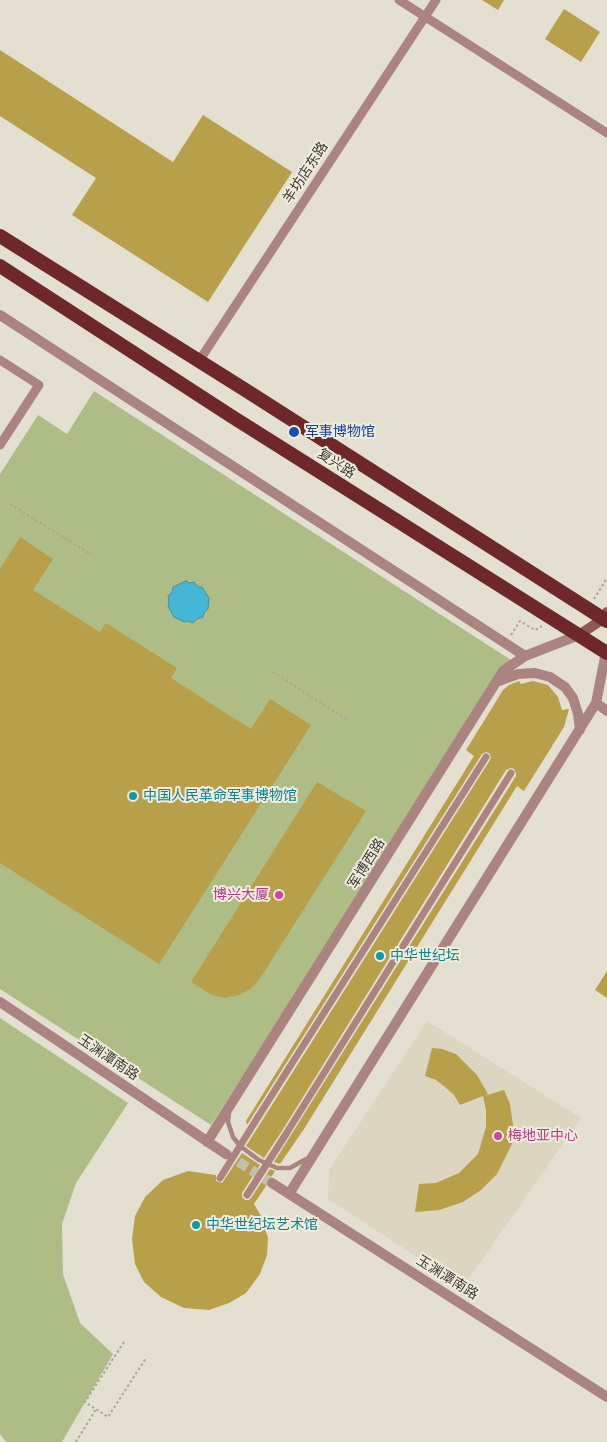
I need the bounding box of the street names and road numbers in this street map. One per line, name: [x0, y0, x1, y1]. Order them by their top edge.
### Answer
street label: 羊坊店东路: [280, 139, 332, 207]
street label: 复兴路: [314, 446, 358, 482]
street label: 军博西路: [345, 836, 389, 892]
street label: 玉渊潭南路: [74, 1031, 142, 1085]
street label: 玉渊潭南路: [413, 1252, 481, 1304]

